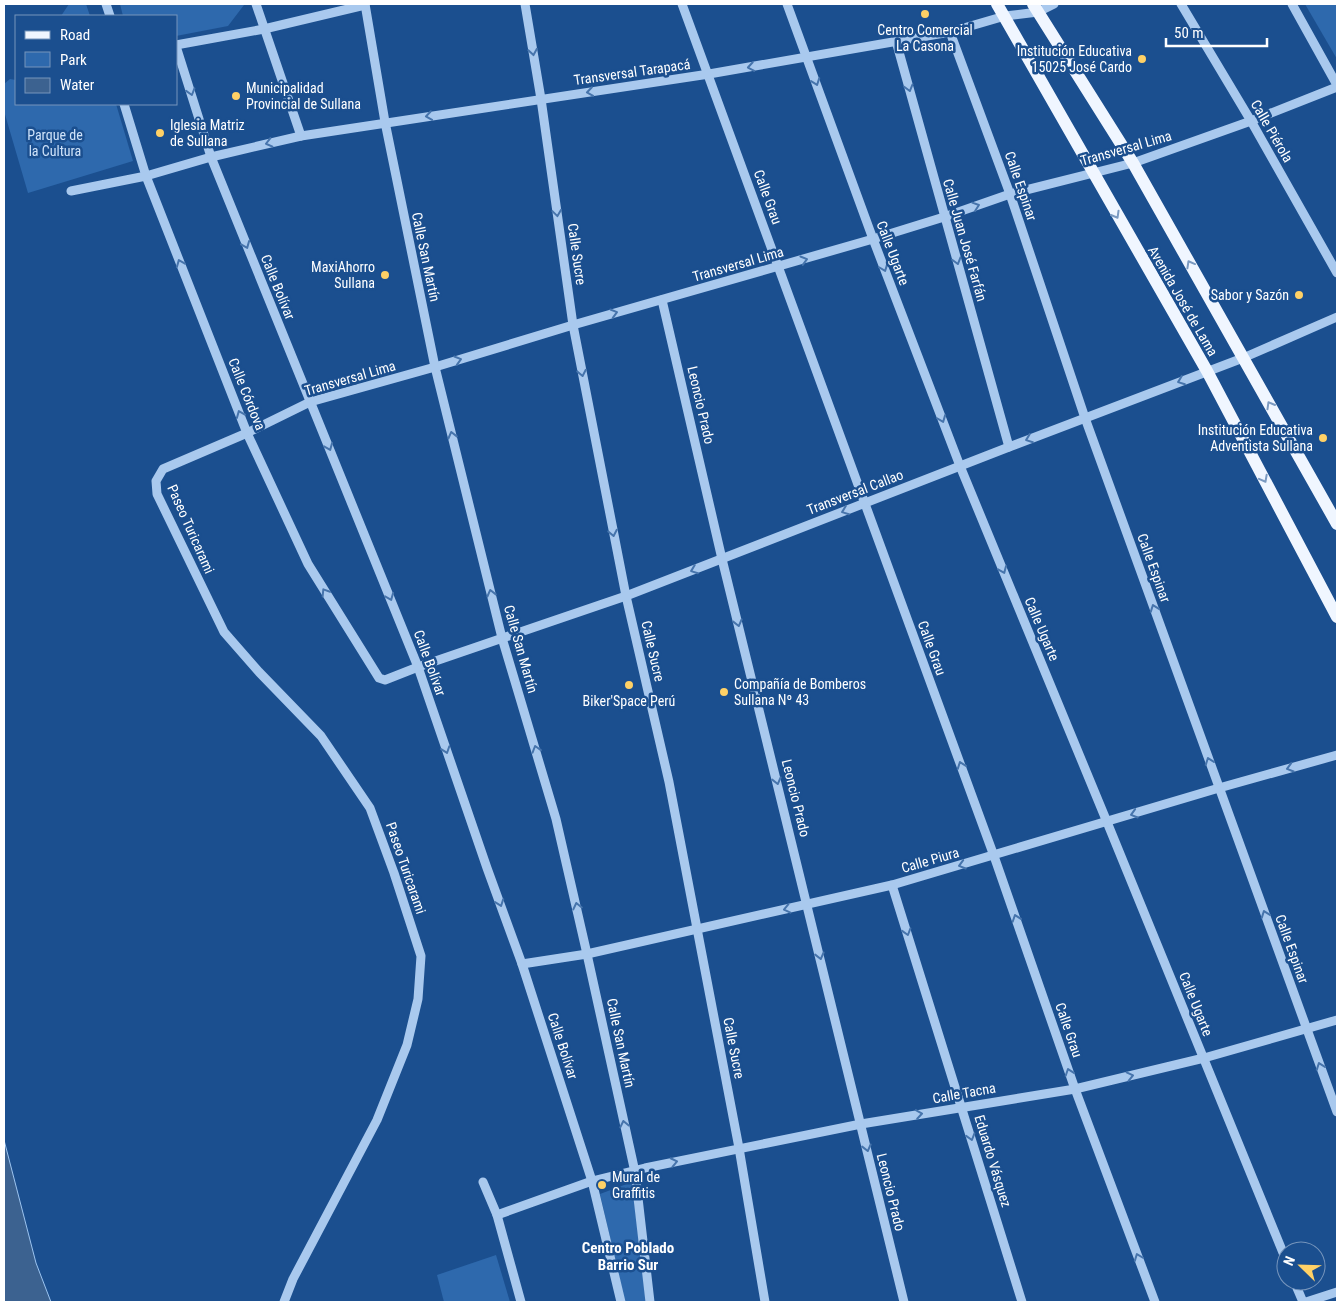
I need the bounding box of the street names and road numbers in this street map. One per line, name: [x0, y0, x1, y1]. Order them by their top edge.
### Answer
street label: Transversal Tarapacá: [573, 56, 691, 88]
street label: Calle Piérola: [1248, 97, 1296, 165]
street label: Transversal Lima: [1079, 127, 1173, 169]
street label: Calle Espinar: [1002, 149, 1040, 223]
street label: Calle Grau: [751, 168, 785, 226]
street label: Calle Juan José Farfán: [940, 177, 990, 303]
street label: Calle San Martín: [409, 211, 443, 303]
street label: Calle Ugarte: [873, 219, 913, 288]
street label: Calle Sucre: [565, 222, 589, 286]
street label: Transversal Lima: [691, 243, 785, 285]
street label: Avenida José de Lama: [1145, 243, 1221, 359]
street label: Calle Bolívar: [258, 252, 298, 322]
street label: Calle Córdova: [225, 356, 269, 432]
street label: Transversal Lima: [303, 357, 397, 399]
street label: Leoncio Prado: [684, 365, 718, 445]
street label: Transversal Callao: [805, 466, 905, 518]
street label: Paseo Turicarami: [164, 482, 218, 576]
street label: Calle Espinar: [1134, 531, 1174, 605]
street label: Calle Ugarte: [1021, 595, 1063, 664]
street label: Calle San Martín: [501, 603, 541, 695]
street label: Calle Sucre: [638, 619, 668, 683]
street label: Calle Grau: [915, 619, 949, 677]
street label: Calle Bolívar: [411, 628, 449, 698]
street label: Leoncio Prado: [779, 758, 813, 838]
street label: Paseo Turicarami: [383, 820, 429, 916]
street label: Calle Piura: [899, 844, 961, 876]
street label: Calle Espinar: [1272, 912, 1312, 986]
street label: Calle Ugarte: [1176, 970, 1216, 1039]
street label: Calle San Martín: [604, 997, 638, 1089]
street label: Calle Grau: [1052, 1001, 1086, 1059]
street label: Calle Bolívar: [545, 1011, 581, 1081]
street label: Calle Sucre: [720, 1016, 748, 1080]
street label: Calle Tacna: [931, 1080, 997, 1106]
street label: Eduardo Vásquez: [971, 1113, 1015, 1209]
street label: Leoncio Prado: [874, 1152, 908, 1232]

